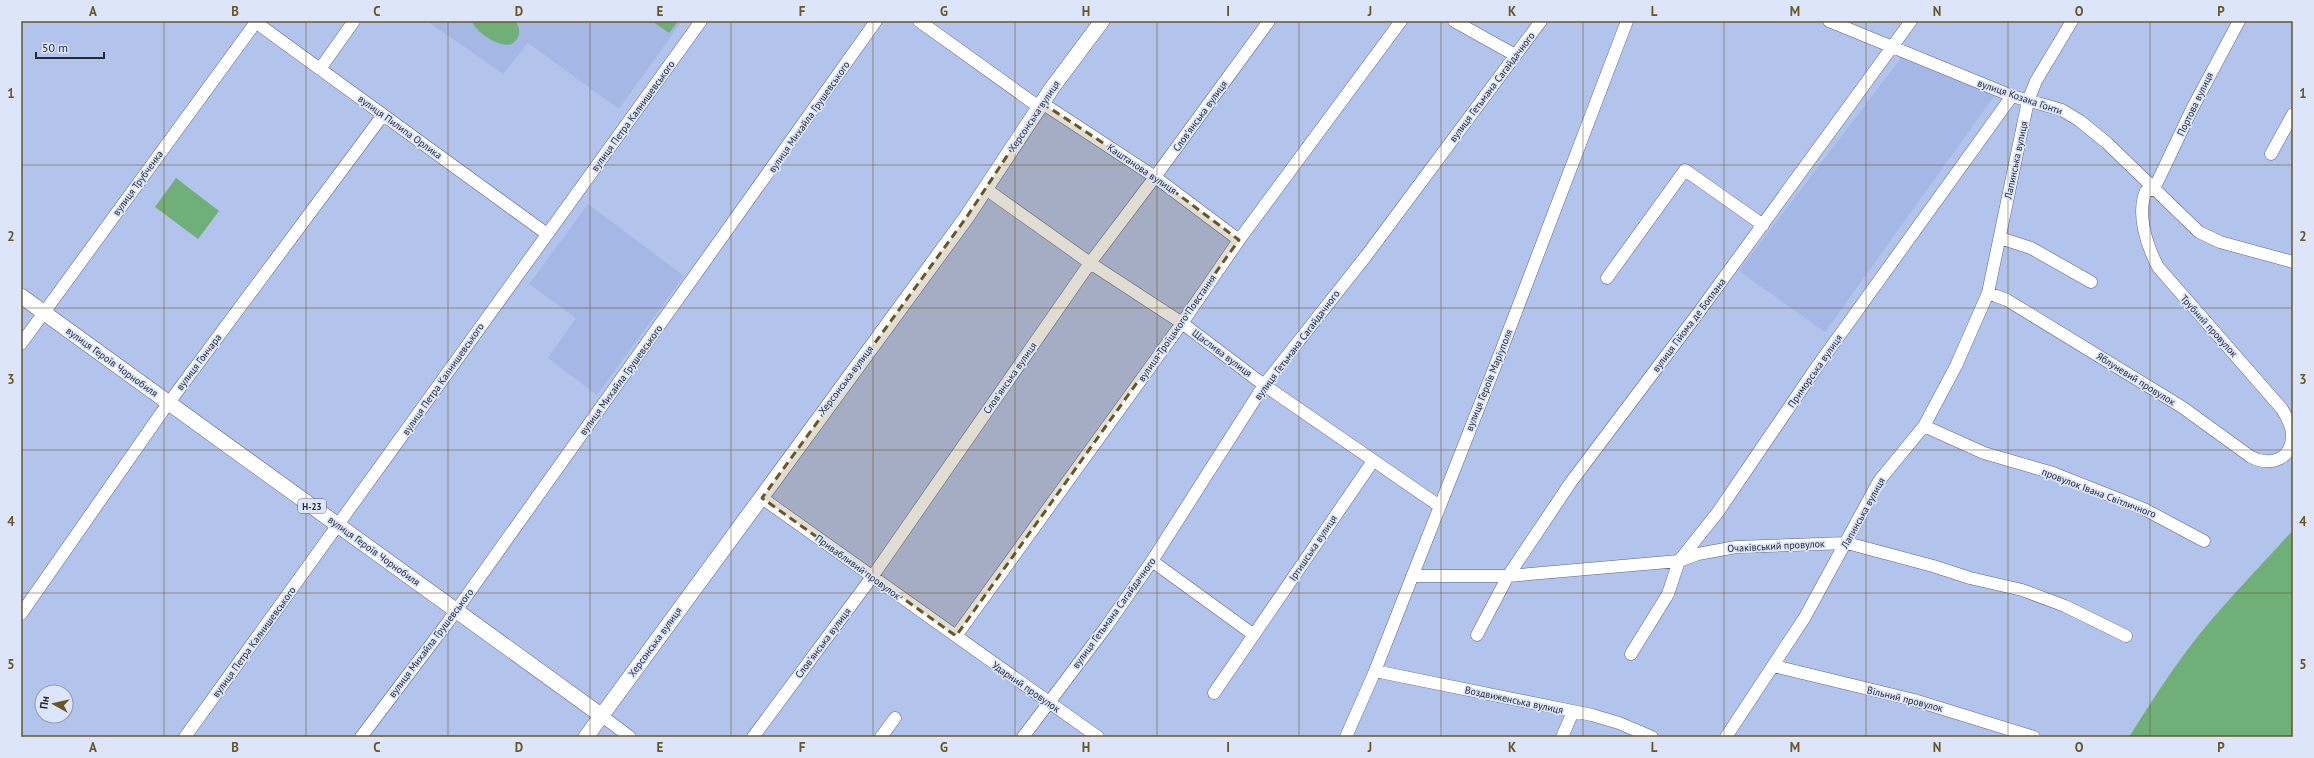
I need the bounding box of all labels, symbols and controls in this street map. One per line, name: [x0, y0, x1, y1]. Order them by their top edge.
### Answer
text: A: [89, 3, 97, 20]
text: B: [231, 3, 239, 20]
text: C: [373, 3, 381, 20]
text: D: [515, 3, 523, 20]
text: E: [657, 3, 664, 20]
text: F: [799, 3, 806, 20]
text: G: [940, 3, 948, 20]
text: H: [1082, 3, 1090, 20]
text: I: [1226, 3, 1230, 20]
text: J: [1367, 3, 1372, 20]
text: K: [1508, 3, 1516, 20]
text: L: [1651, 3, 1658, 20]
text: M: [1790, 3, 1800, 20]
text: N: [1933, 3, 1941, 20]
text: O: [2075, 3, 2084, 20]
text: P: [2217, 3, 2225, 20]
street label: вулиця Гетьмана Сагайдачного: [1446, 30, 1538, 144]
scale bar: [36, 34, 104, 60]
text: 50 m: [42, 40, 68, 55]
street label: вулиця Петра Калнишевського: [588, 58, 678, 174]
street label: вулиця Михайла Грушевського: [765, 59, 853, 175]
street label: Портова вулиця: [2174, 70, 2216, 138]
street label: вулиця Козака Гонти: [1976, 76, 2064, 118]
street label: Херсонська вулиця: [1005, 78, 1063, 154]
street label: Словʼянська вулиця: [1170, 78, 1230, 154]
text: 1: [7, 85, 15, 102]
text: 1: [2299, 85, 2307, 102]
street label: вулиця Пилипа Орлика: [355, 92, 445, 162]
street label: Лапинська вулиця: [2001, 120, 2031, 201]
street label: Каштанова вулиця: [1105, 141, 1179, 197]
street label: вулиця Трубченка: [110, 148, 166, 218]
text: 2: [7, 228, 15, 245]
text: 2: [2299, 228, 2307, 245]
street label: вулиця Троїцького Повстання: [1135, 272, 1219, 384]
street label: вулиця Гійома де Боплана: [1649, 275, 1729, 375]
street label: вулиця Гетьмана Сагайдачного: [1251, 288, 1343, 402]
street label: Трубний провулок: [2178, 292, 2241, 360]
street label: вулиця Петра Калнишевського: [399, 320, 487, 438]
street label: вулиця Михайла Грушевського: [577, 322, 665, 438]
street label: вулиця Героїв Чорнобиля: [63, 324, 161, 400]
street label: Щаслива вулиця: [1189, 326, 1255, 380]
street label: вулиця Героїв Маріуполя: [1463, 327, 1515, 433]
street label: вулиця Гончара: [174, 331, 224, 393]
street label: Приморська вулиця: [1785, 332, 1845, 410]
street label: Словʼянська вулиця: [980, 339, 1040, 416]
street label: Херсонська вулиця: [816, 343, 876, 417]
street label: Яблуневий провулок: [2094, 349, 2178, 409]
text: 3: [7, 371, 15, 388]
text: 3: [2299, 371, 2307, 388]
street label: провулок Івана Світличного: [2040, 465, 2158, 521]
street label: Лапинська вулиця: [1838, 475, 1888, 552]
road number: Н-23: [298, 499, 326, 513]
street label: Іртишська вулиця: [1286, 512, 1340, 583]
text: 4: [7, 513, 15, 530]
street label: вулиця Героїв Чорнобиля: [325, 513, 423, 589]
text: 4: [2299, 513, 2307, 530]
street label: Привабливий провулок: [813, 532, 903, 603]
street label: Очаківський провулок: [1727, 537, 1825, 555]
street label: вулиця Гетьмана Сагайдачного: [1069, 555, 1159, 671]
street label: вулиця Петра Калнишевського: [209, 584, 299, 700]
street label: вулиця Михайла Грушевського: [386, 586, 476, 700]
street label: Херсонська вулиця: [625, 604, 685, 679]
street label: Словʼянська вулиця: [792, 605, 854, 681]
text: 5: [7, 656, 15, 673]
text: 5: [2299, 656, 2307, 673]
street label: Ударний провулок: [989, 659, 1063, 715]
street label: Воздвиженська вулиця: [1464, 683, 1565, 717]
street label: Вільний провулок: [1866, 683, 1945, 715]
north arrow: [34, 684, 74, 724]
text: Пн: [36, 695, 52, 710]
text: A: [89, 739, 97, 756]
text: B: [231, 739, 239, 756]
text: C: [373, 739, 381, 756]
text: D: [515, 739, 523, 756]
text: E: [657, 739, 664, 756]
text: F: [799, 739, 806, 756]
text: G: [940, 739, 948, 756]
text: H: [1082, 739, 1090, 756]
text: I: [1226, 739, 1230, 756]
text: J: [1367, 739, 1372, 756]
text: K: [1508, 739, 1516, 756]
text: L: [1651, 739, 1658, 756]
text: M: [1790, 739, 1800, 756]
text: N: [1933, 739, 1941, 756]
text: O: [2075, 739, 2084, 756]
text: P: [2217, 739, 2225, 756]

